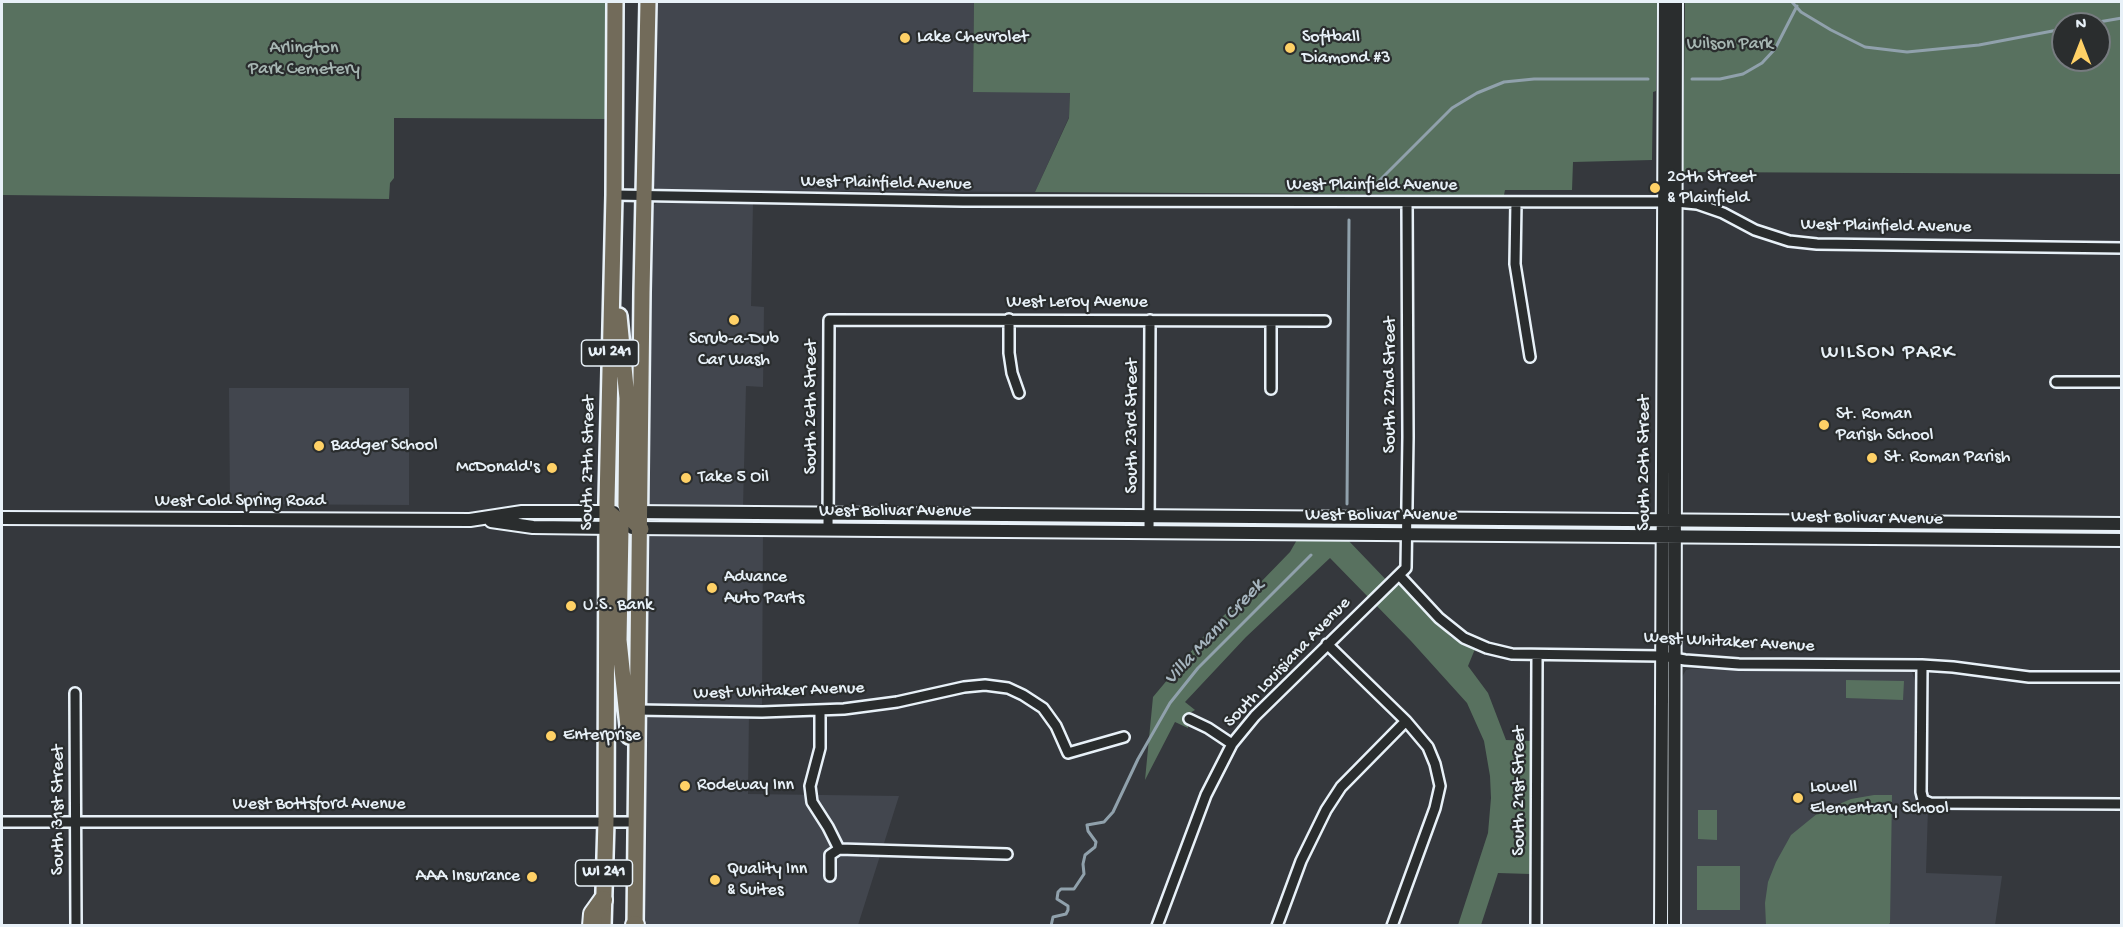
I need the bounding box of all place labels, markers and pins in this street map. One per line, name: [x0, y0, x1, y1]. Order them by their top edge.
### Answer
place label: Lake Chevrolet: [917, 27, 1028, 49]
place label: Softball Diamond #3: [1302, 27, 1391, 70]
marker: Lake Chevrolet: [898, 31, 912, 45]
marker: Softball Diamond #3: [1283, 41, 1297, 55]
place label: 20th Street & Plainfield: [1667, 167, 1755, 210]
marker: 20th Street & Plainfield: [1648, 181, 1662, 195]
marker: Scrub-a-Dub Car Wash: [727, 313, 741, 327]
place label: Scrub-a-Dub Car Wash: [689, 329, 779, 372]
place label: St. Roman Parish School: [1836, 404, 1934, 446]
marker: St. Roman Parish School: [1817, 418, 1831, 432]
place label: Badger School: [331, 435, 438, 457]
marker: Badger School: [312, 439, 326, 453]
place label: St. Roman Parish: [1884, 447, 2010, 469]
marker: St. Roman Parish: [1865, 451, 1879, 465]
place label: McDonald's: [456, 457, 540, 479]
marker: McDonald's: [545, 461, 559, 475]
place label: Take 5 Oil: [698, 467, 769, 489]
marker: Take 5 Oil: [679, 471, 693, 485]
place label: Advance Auto Parts: [724, 567, 804, 610]
marker: Advance Auto Parts: [705, 581, 719, 595]
place label: U.S. Bank: [583, 595, 653, 617]
marker: U.S. Bank: [564, 599, 578, 613]
place label: Enterprise: [563, 725, 641, 747]
marker: Enterprise: [544, 729, 558, 743]
place label: Rodeway Inn: [697, 775, 794, 797]
place label: Lowell Elementary School: [1810, 777, 1949, 820]
marker: Rodeway Inn: [678, 779, 692, 793]
marker: Lowell Elementary School: [1791, 791, 1805, 805]
place label: Quality Inn & Suites: [727, 859, 807, 902]
place label: AAA Insurance: [416, 866, 520, 888]
marker: AAA Insurance: [525, 870, 539, 884]
marker: Quality Inn & Suites: [708, 873, 722, 887]

